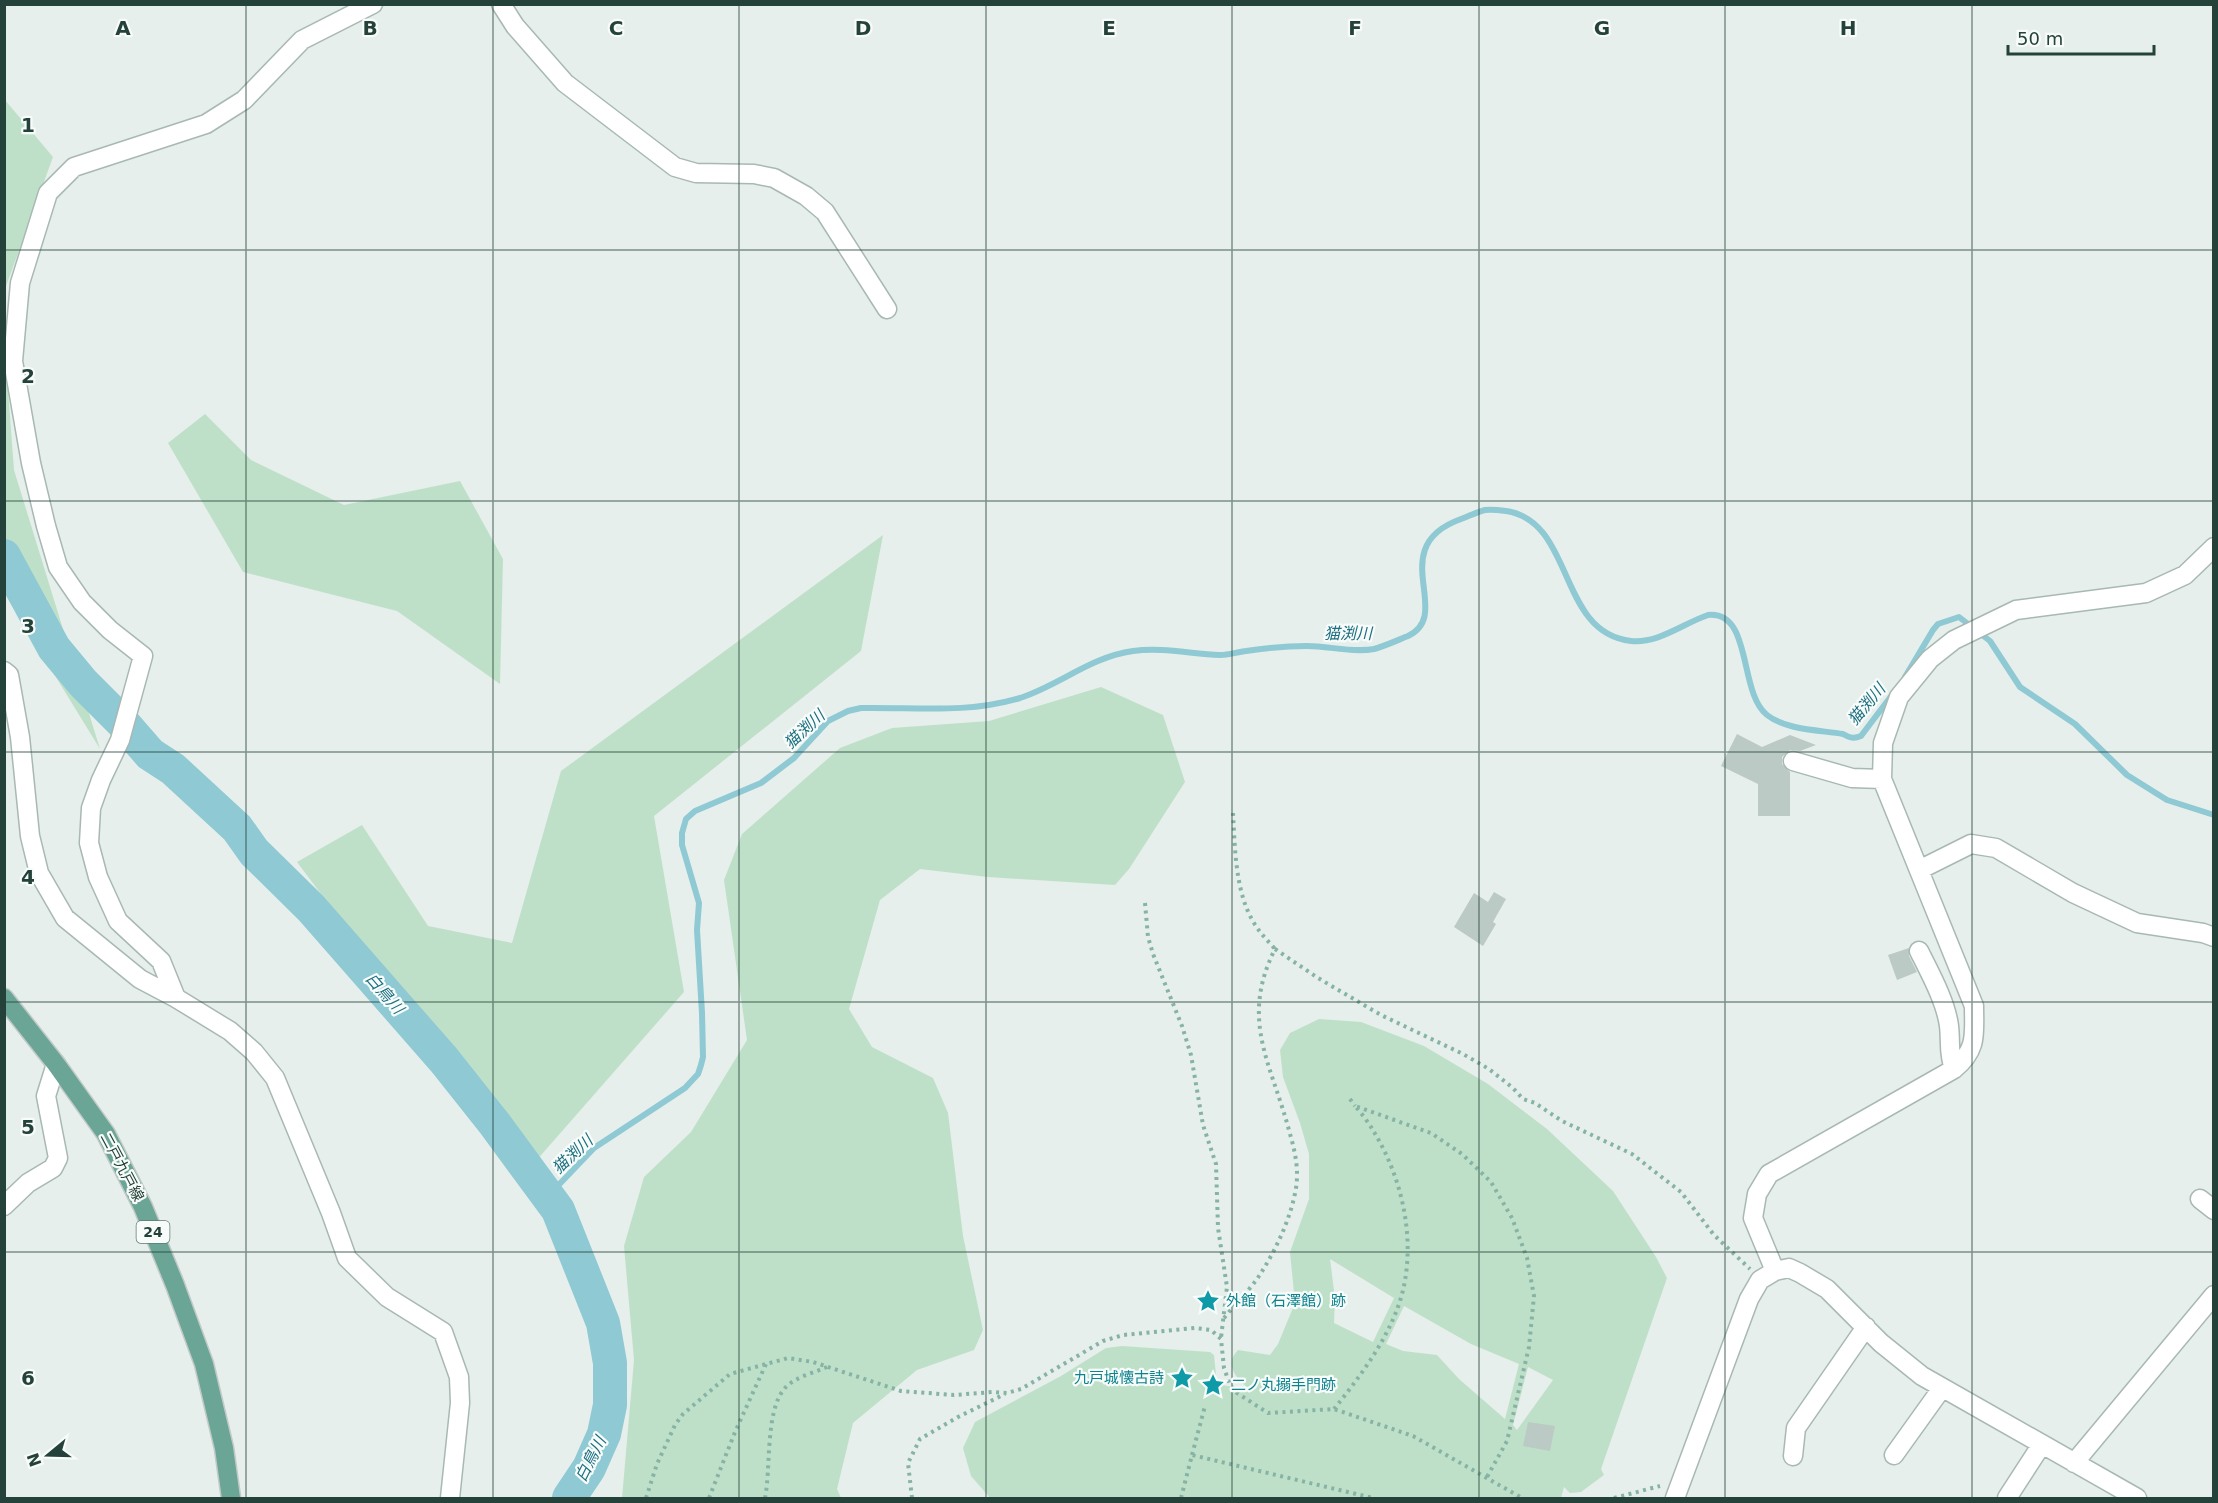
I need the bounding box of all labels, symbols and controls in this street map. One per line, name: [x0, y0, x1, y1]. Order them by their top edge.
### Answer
text: A: [115, 16, 131, 40]
text: B: [362, 16, 378, 40]
text: C: [609, 16, 623, 40]
text: D: [855, 16, 871, 40]
text: E: [1102, 16, 1116, 40]
text: F: [1348, 16, 1362, 40]
text: G: [1594, 16, 1610, 40]
text: H: [1840, 16, 1856, 40]
scale bar: [2008, 18, 2154, 56]
text: 50 m: [2017, 28, 2063, 49]
text: 1: [21, 113, 35, 137]
text: 2: [21, 364, 35, 388]
text: 3: [21, 614, 35, 638]
water label: 猫渕川: [1324, 624, 1374, 643]
water label: 猫渕川: [1844, 678, 1890, 729]
water label: 猫渕川: [780, 705, 830, 753]
text: 4: [21, 865, 35, 889]
water label: 白鳥川: [362, 969, 409, 1019]
text: 5: [21, 1115, 35, 1139]
street label: 二戸九戸線: [96, 1130, 148, 1204]
water label: 猫渕川: [548, 1130, 598, 1178]
road number: 24: [136, 1221, 170, 1243]
place icon: 外館（石澤館）跡: [1195, 1288, 1221, 1314]
place label: 外館（石澤館）跡: [1226, 1292, 1346, 1310]
place icon: 九戸城懐古詩: [1169, 1365, 1195, 1391]
text: 6: [21, 1366, 35, 1390]
place label: 九戸城懐古詩: [1074, 1369, 1164, 1387]
place icon: 二ノ丸搦手門跡: [1200, 1372, 1226, 1398]
place label: 二ノ丸搦手門跡: [1231, 1376, 1336, 1394]
north arrow: [18, 1425, 78, 1485]
water label: 白鳥川: [571, 1432, 611, 1485]
text: N: [23, 1450, 45, 1469]

